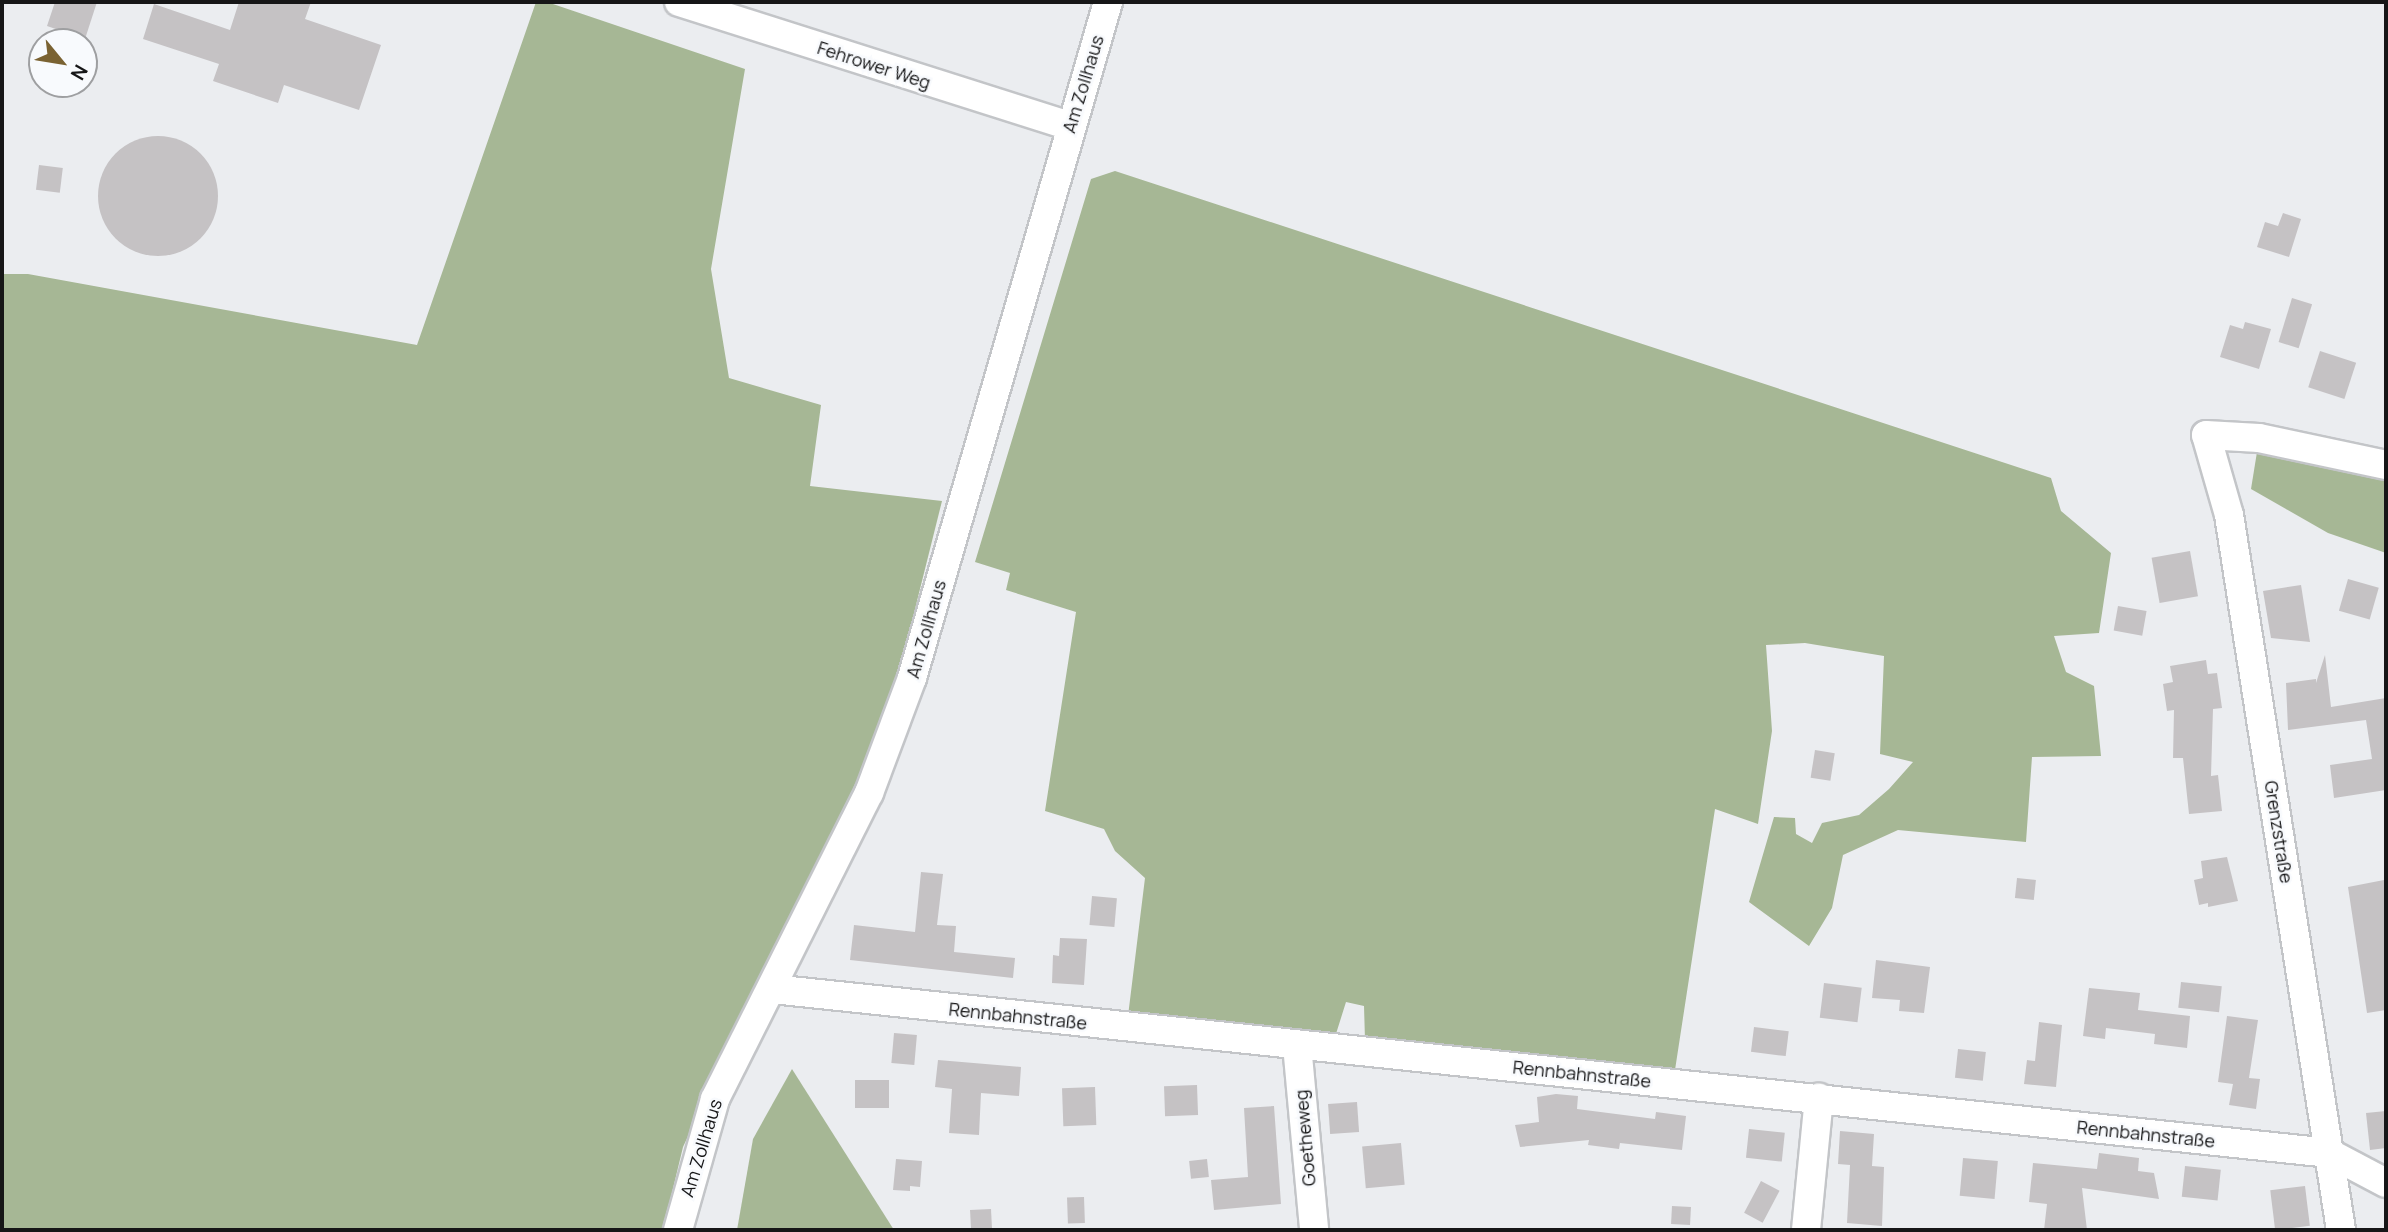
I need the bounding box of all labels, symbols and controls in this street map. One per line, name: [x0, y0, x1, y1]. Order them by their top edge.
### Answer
north arrow: [28, 28, 98, 98]
street label: Am Zollhaus: [1058, 32, 1108, 136]
street label: Fehrower Weg: [815, 37, 933, 93]
text: N: [65, 60, 94, 85]
street label: Am Zollhaus: [902, 577, 950, 681]
street label: Grenzstraße: [2260, 779, 2298, 885]
street label: Rennbahnstraße: [948, 998, 1088, 1034]
street label: Rennbahnstraße: [1512, 1056, 1652, 1092]
street label: Goetheweg: [1290, 1089, 1320, 1187]
street label: Am Zollhaus: [676, 1096, 726, 1200]
street label: Rennbahnstraße: [2076, 1116, 2216, 1152]

